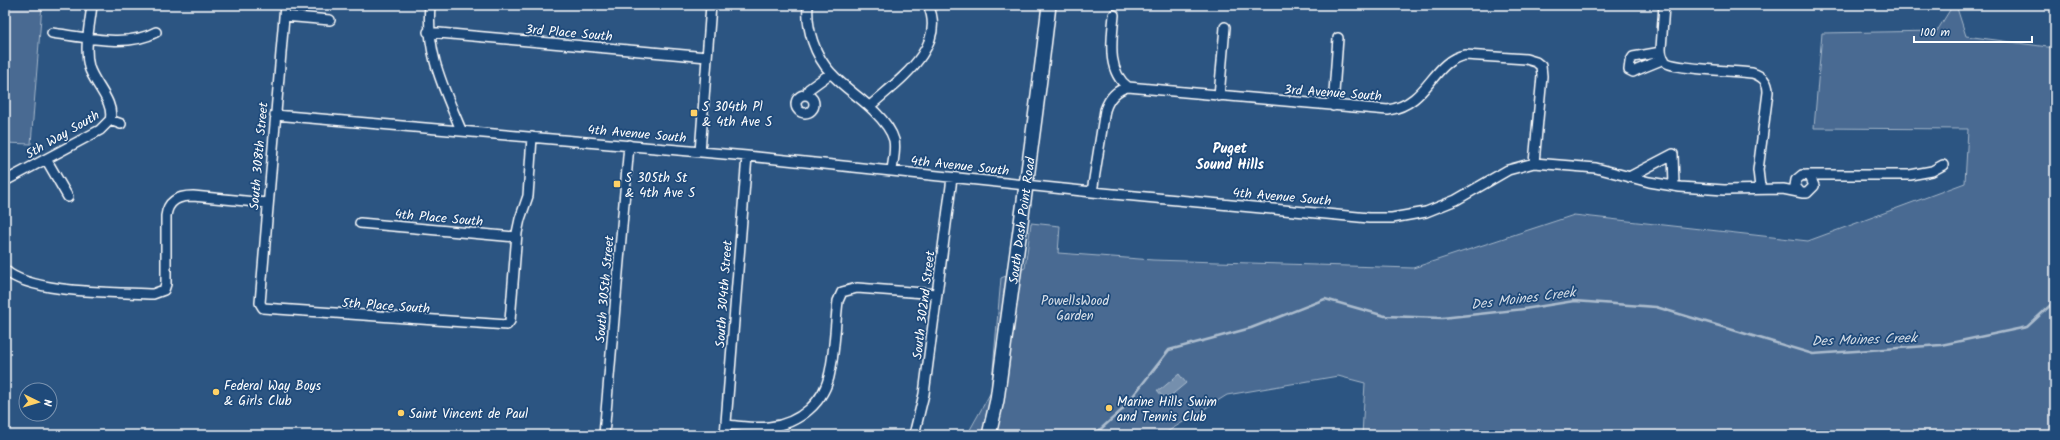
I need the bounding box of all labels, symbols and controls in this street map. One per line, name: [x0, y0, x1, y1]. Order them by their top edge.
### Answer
scale bar: [1914, 18, 2032, 44]
street label: 3rd Place South: [524, 19, 613, 48]
text: 100 m: [1920, 23, 1951, 42]
street label: 3rd Avenue South: [1283, 80, 1383, 107]
place label: S 304th Pl & 4th Ave S: [702, 97, 772, 133]
street label: South 308th Street: [244, 100, 275, 211]
street label: 5th Way South: [22, 105, 104, 165]
marker: S 304th Pl & 4th Ave S: [689, 108, 699, 118]
street label: 4th Avenue South: [587, 120, 687, 149]
district label: Puget Sound Hills: [1196, 138, 1265, 176]
street label: 4th Avenue South: [910, 151, 1010, 182]
street label: South Dash Point Road: [1004, 155, 1042, 285]
place label: S 305th St & 4th Ave S: [625, 168, 695, 204]
marker: S 305th St & 4th Ave S: [612, 179, 622, 189]
street label: 4th Avenue South: [1232, 183, 1332, 212]
street label: 4th Place South: [394, 204, 484, 233]
street label: South 305th Street: [590, 234, 621, 344]
street label: South 304th Street: [710, 239, 739, 348]
street label: South 302nd Street: [907, 249, 942, 361]
water label: Des Moines Creek: [1470, 281, 1579, 316]
park label: PowellsWood Garden: [1041, 291, 1109, 327]
street label: 5th Place South: [341, 293, 431, 320]
water label: Des Moines Creek: [1811, 327, 1919, 353]
place label: Federal Way Boys & Girls Club: [224, 376, 322, 412]
north arrow: [18, 382, 58, 422]
marker: Federal Way Boys & Girls Club: [211, 387, 221, 397]
place label: Marine Hills Swim and Tennis Club: [1117, 392, 1217, 428]
text: N: [38, 399, 56, 407]
marker: Marine Hills Swim and Tennis Club: [1104, 403, 1114, 413]
place label: Saint Vincent de Paul: [409, 404, 528, 425]
marker: Saint Vincent de Paul: [396, 408, 406, 418]

